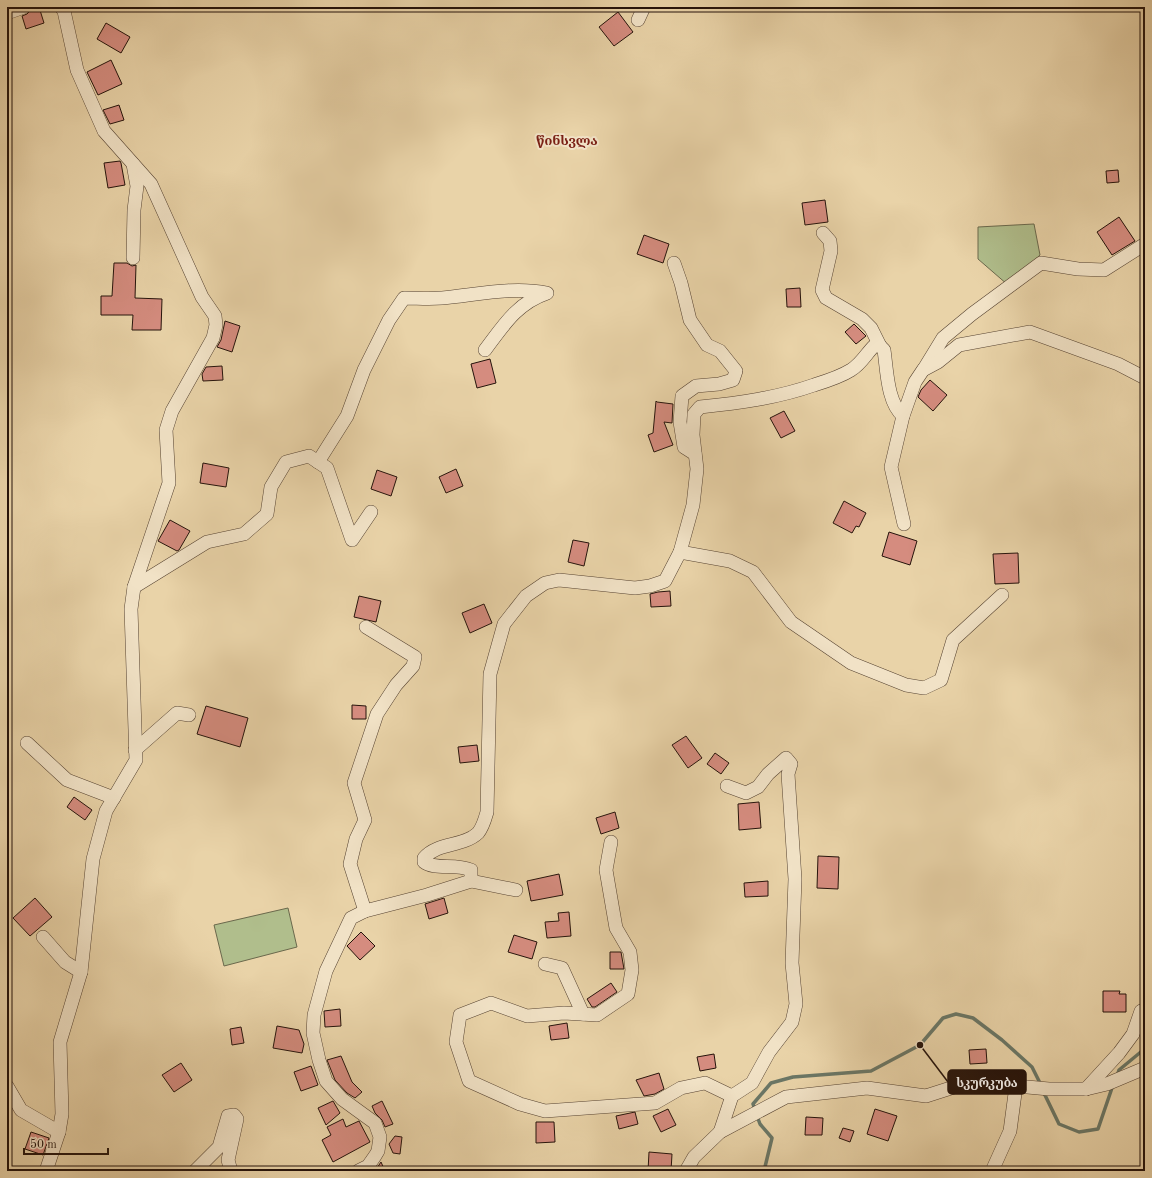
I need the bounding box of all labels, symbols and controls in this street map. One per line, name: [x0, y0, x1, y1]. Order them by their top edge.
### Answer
district label: წინსვლა: [536, 134, 598, 148]
callout: სკურკუბა: [948, 1070, 1026, 1094]
text: სკურკუბა: [956, 1077, 1018, 1090]
scale bar: [24, 1130, 108, 1156]
text: 50 m: [30, 1138, 57, 1151]

